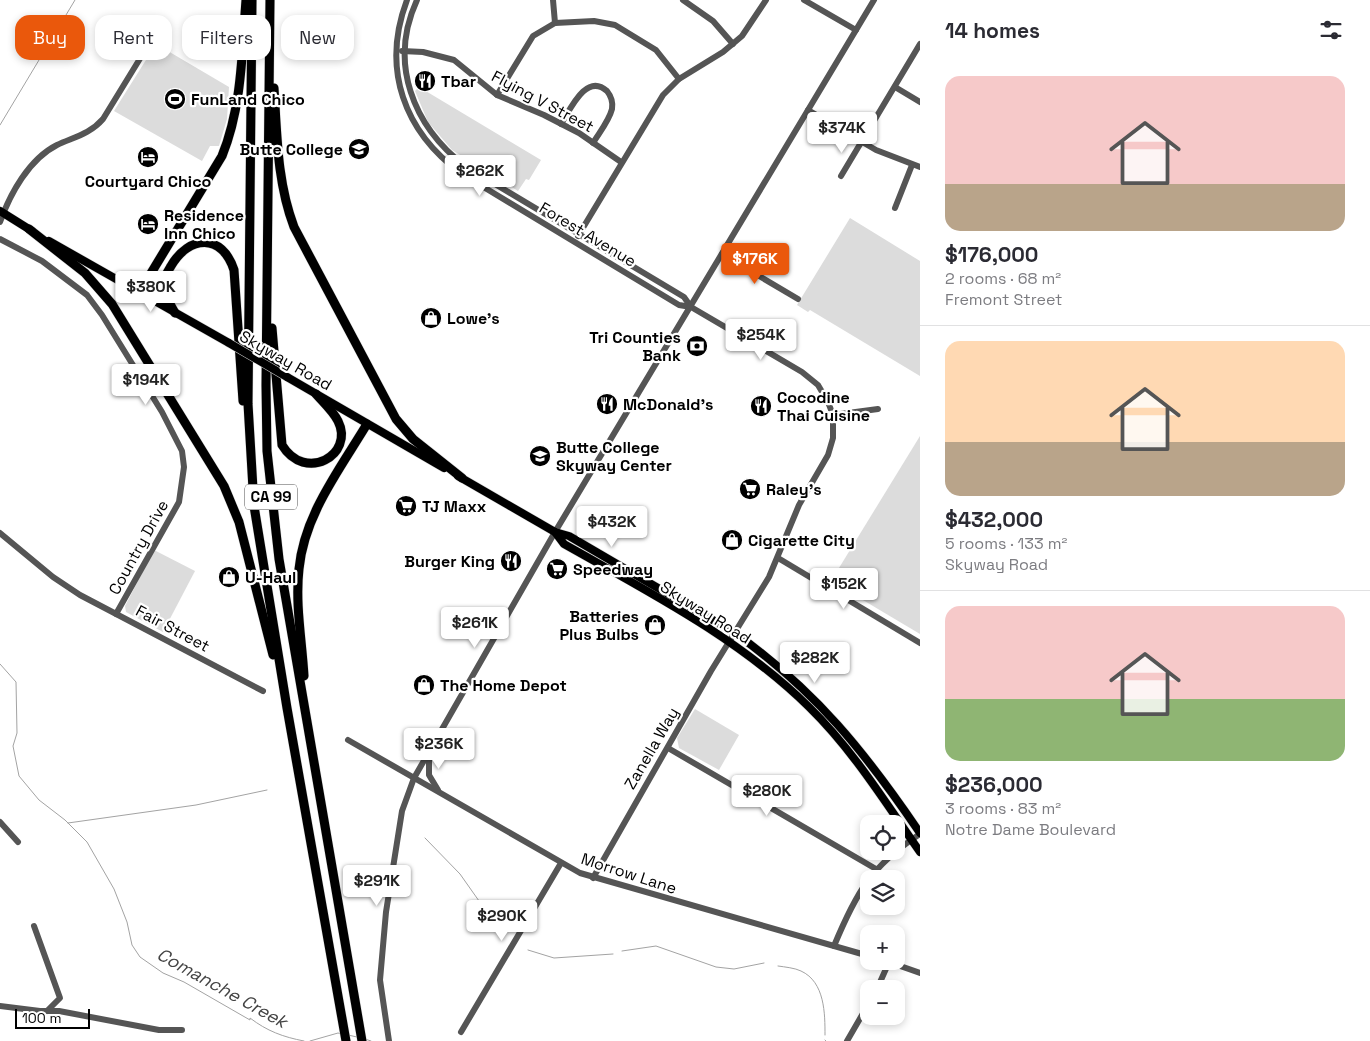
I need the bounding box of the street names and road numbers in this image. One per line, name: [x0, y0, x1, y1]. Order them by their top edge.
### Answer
street label: Flying V Street: [488, 66, 598, 137]
street label: Forest Avenue: [535, 197, 640, 272]
street label: Skyway Road: [236, 326, 336, 395]
road number: CA 99: [245, 484, 297, 510]
street label: Country Drive: [104, 496, 173, 598]
street label: Skyway Road: [656, 576, 755, 649]
street label: Fair Street: [132, 600, 213, 657]
street label: Zanella Way: [619, 703, 683, 793]
street label: Morrow Lane: [578, 848, 679, 899]

